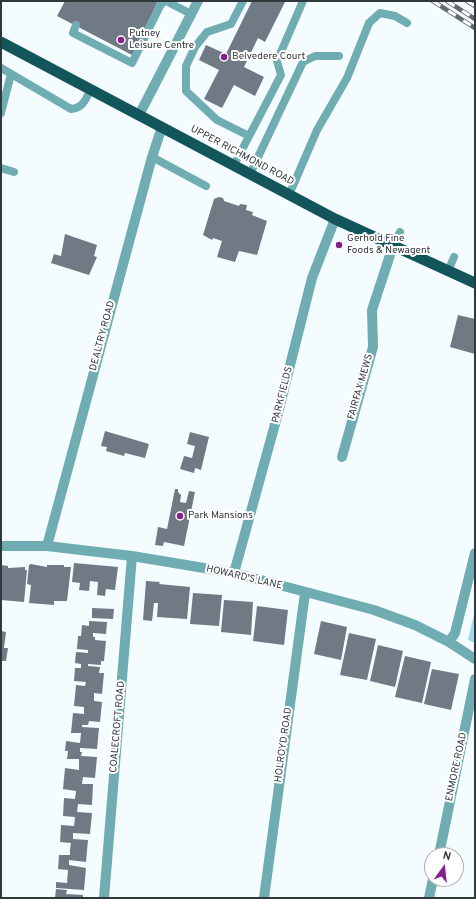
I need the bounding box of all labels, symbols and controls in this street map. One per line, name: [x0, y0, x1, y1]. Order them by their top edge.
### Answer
place label: Putney Leisure Centre: [129, 28, 194, 52]
marker: Putney Leisure Centre: [116, 35, 126, 45]
place label: Belvedere Court: [232, 51, 305, 63]
marker: Belvedere Court: [219, 52, 229, 62]
street label: UPPER RICHMOND ROAD: [188, 124, 296, 188]
place label: Gerhold Fine Foods & Newagent: [347, 233, 430, 256]
marker: Gerhold Fine Foods & Newagent: [334, 240, 344, 250]
street label: DEALTRY ROAD: [88, 300, 118, 372]
street label: FAIRFAX MEWS: [346, 353, 376, 421]
street label: PARKFIELDS: [270, 365, 296, 425]
place label: Park Mansions: [188, 510, 253, 522]
marker: Park Mansions: [175, 511, 185, 521]
street label: HOWARD'S LANE: [205, 563, 283, 593]
street label: COALECROFT ROAD: [108, 681, 128, 773]
street label: HOLROYD ROAD: [273, 707, 295, 783]
street label: ENMORE ROAD: [444, 731, 470, 803]
north arrow: [424, 847, 464, 887]
text: N: [441, 849, 452, 864]

